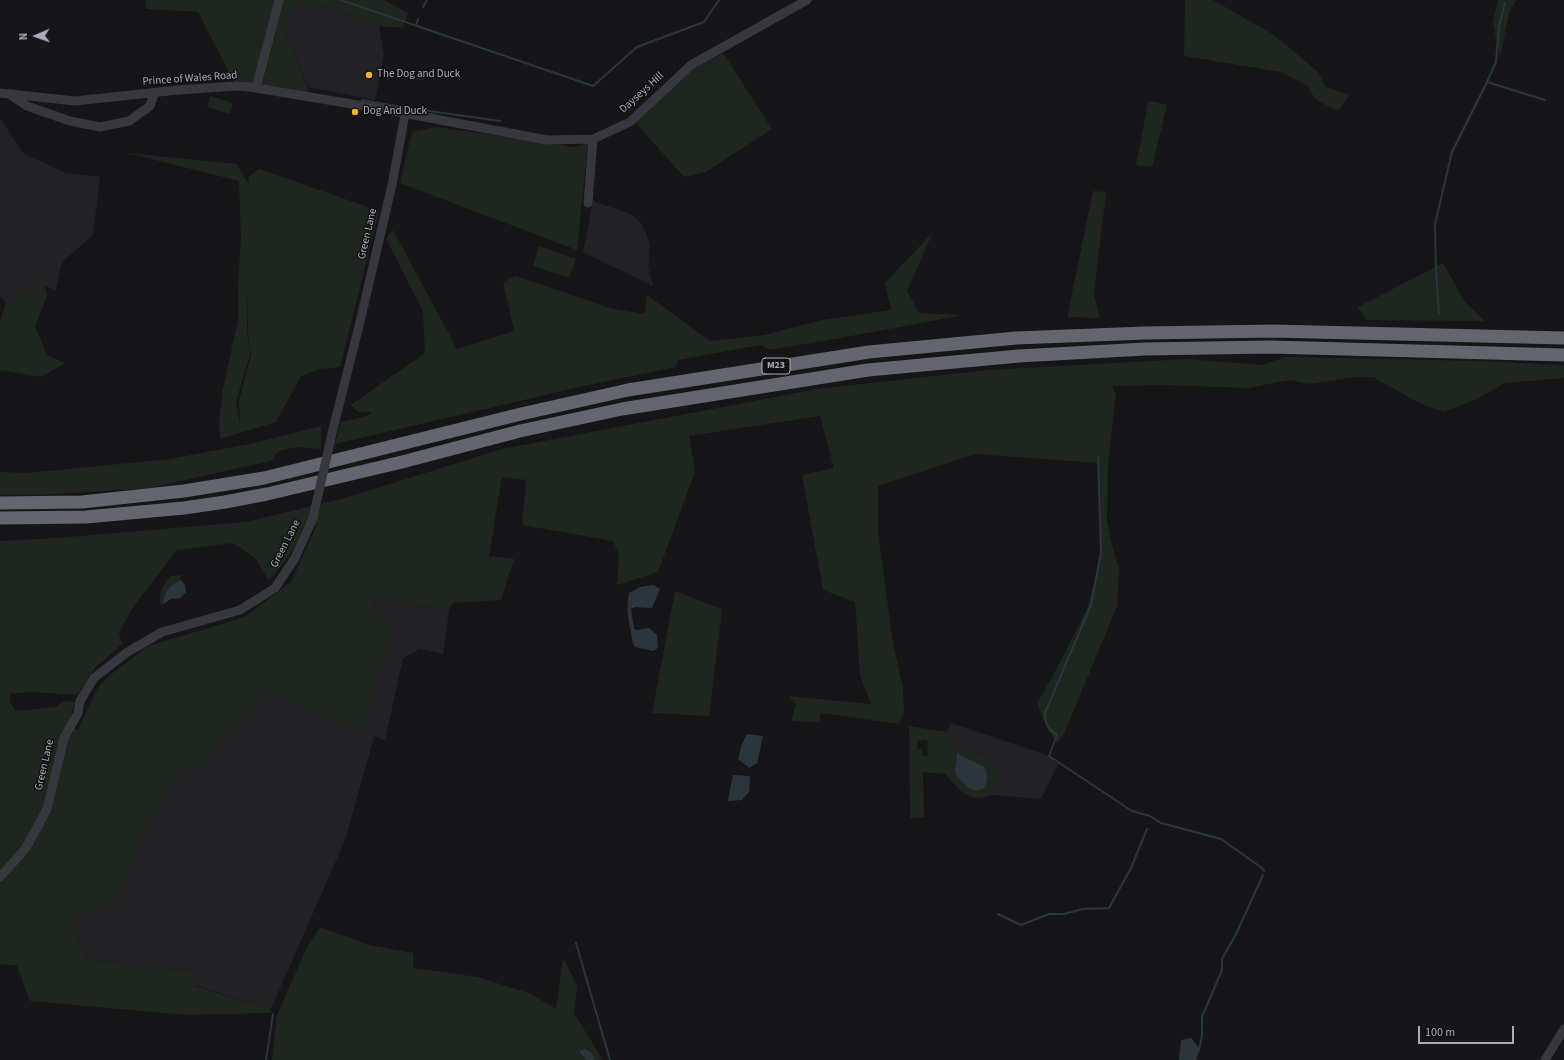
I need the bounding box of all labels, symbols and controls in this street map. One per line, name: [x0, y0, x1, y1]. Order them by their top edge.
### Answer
north arrow: [16, 16, 56, 56]
text: N: [16, 33, 31, 40]
place label: The Dog and Duck: [377, 68, 460, 82]
street label: Prince of Wales Road: [142, 69, 238, 89]
marker: The Dog and Duck: [364, 70, 374, 80]
street label: Dayseys Hill: [617, 70, 667, 116]
place label: Dog And Duck: [363, 105, 427, 119]
marker: Dog And Duck: [350, 107, 360, 117]
street label: Green Lane: [356, 207, 380, 261]
road number: M23: [762, 358, 790, 374]
street label: Green Lane: [268, 518, 304, 570]
street label: Green Lane: [33, 738, 57, 792]
scale bar: [1420, 1018, 1516, 1044]
text: 100 m: [1425, 1024, 1455, 1041]

